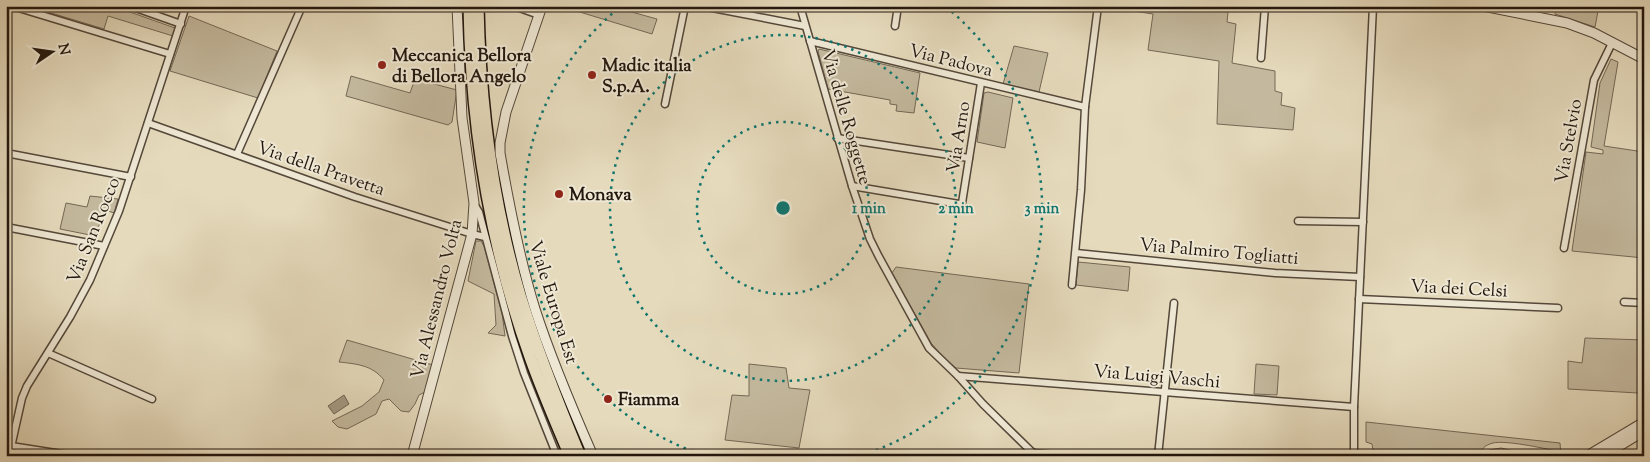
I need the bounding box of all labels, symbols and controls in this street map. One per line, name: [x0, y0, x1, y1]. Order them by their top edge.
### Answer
north arrow: [28, 28, 78, 78]
street label: Via Padova: [906, 39, 995, 85]
text: N: [52, 42, 74, 57]
place label: Meccanica Bellora di Bellora Angelo: [392, 44, 532, 91]
street label: Via delle Roggette: [813, 47, 877, 188]
place label: Madic italia S.p.A.: [602, 54, 692, 101]
marker: Meccanica Bellora di Bellora Angelo: [376, 59, 388, 71]
marker: Madic italia S.p.A.: [586, 69, 598, 81]
street label: Via Stelvio: [1550, 97, 1590, 185]
street label: Via Arno: [942, 100, 978, 175]
street label: Via della Pravetta: [253, 136, 388, 204]
street label: Via San Rocco: [62, 174, 128, 288]
place label: Monava: [569, 183, 632, 209]
marker: Monava: [553, 188, 565, 200]
centre of rings: [774, 199, 792, 217]
text: 1 min: [852, 199, 886, 220]
text: 2 min: [938, 199, 974, 220]
text: 3 min: [1025, 199, 1060, 220]
street label: Via Alessandro Volta: [406, 217, 470, 382]
street label: Via Palmiro Togliatti: [1138, 233, 1299, 273]
street label: Viale Europa Est: [521, 238, 583, 368]
street label: Via dei Celsi: [1410, 274, 1508, 306]
street label: Via Luigi Vaschi: [1092, 359, 1221, 396]
place label: Fiamma: [618, 388, 680, 414]
marker: Fiamma: [602, 393, 614, 405]

